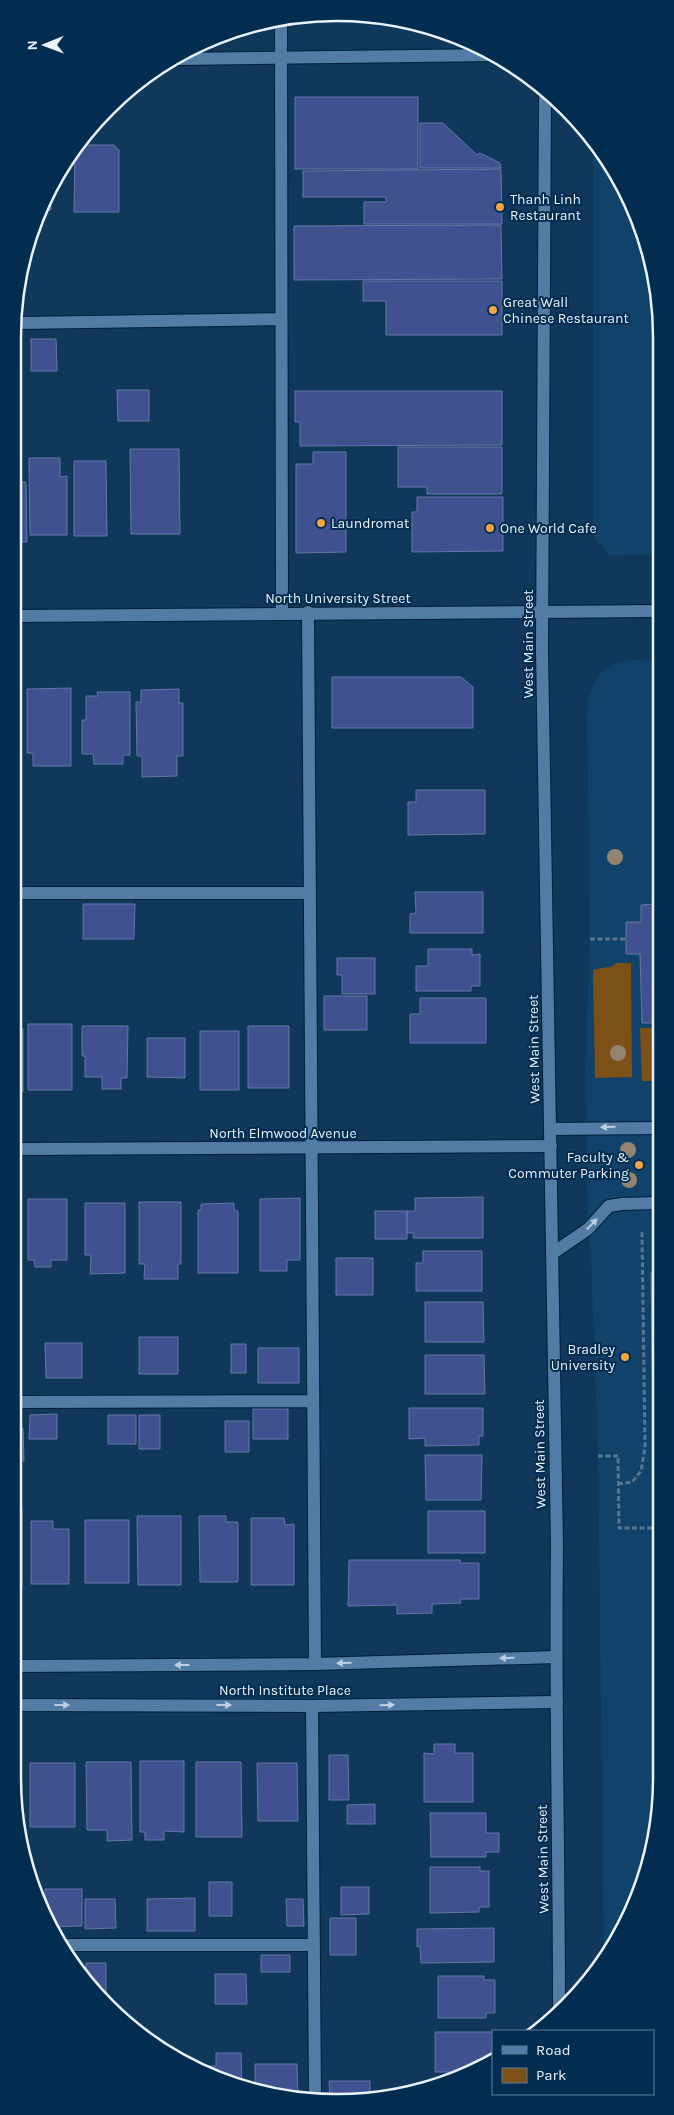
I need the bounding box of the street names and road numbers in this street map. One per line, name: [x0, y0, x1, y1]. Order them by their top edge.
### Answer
street label: West Main Street: [520, 589, 537, 699]
street label: North University Street: [265, 590, 411, 607]
street label: West Main Street: [525, 994, 543, 1104]
street label: North Elmwood Avenue: [209, 1125, 357, 1142]
street label: West Main Street: [531, 1399, 549, 1509]
street label: North Institute Place: [219, 1682, 351, 1699]
street label: West Main Street: [534, 1804, 552, 1914]

